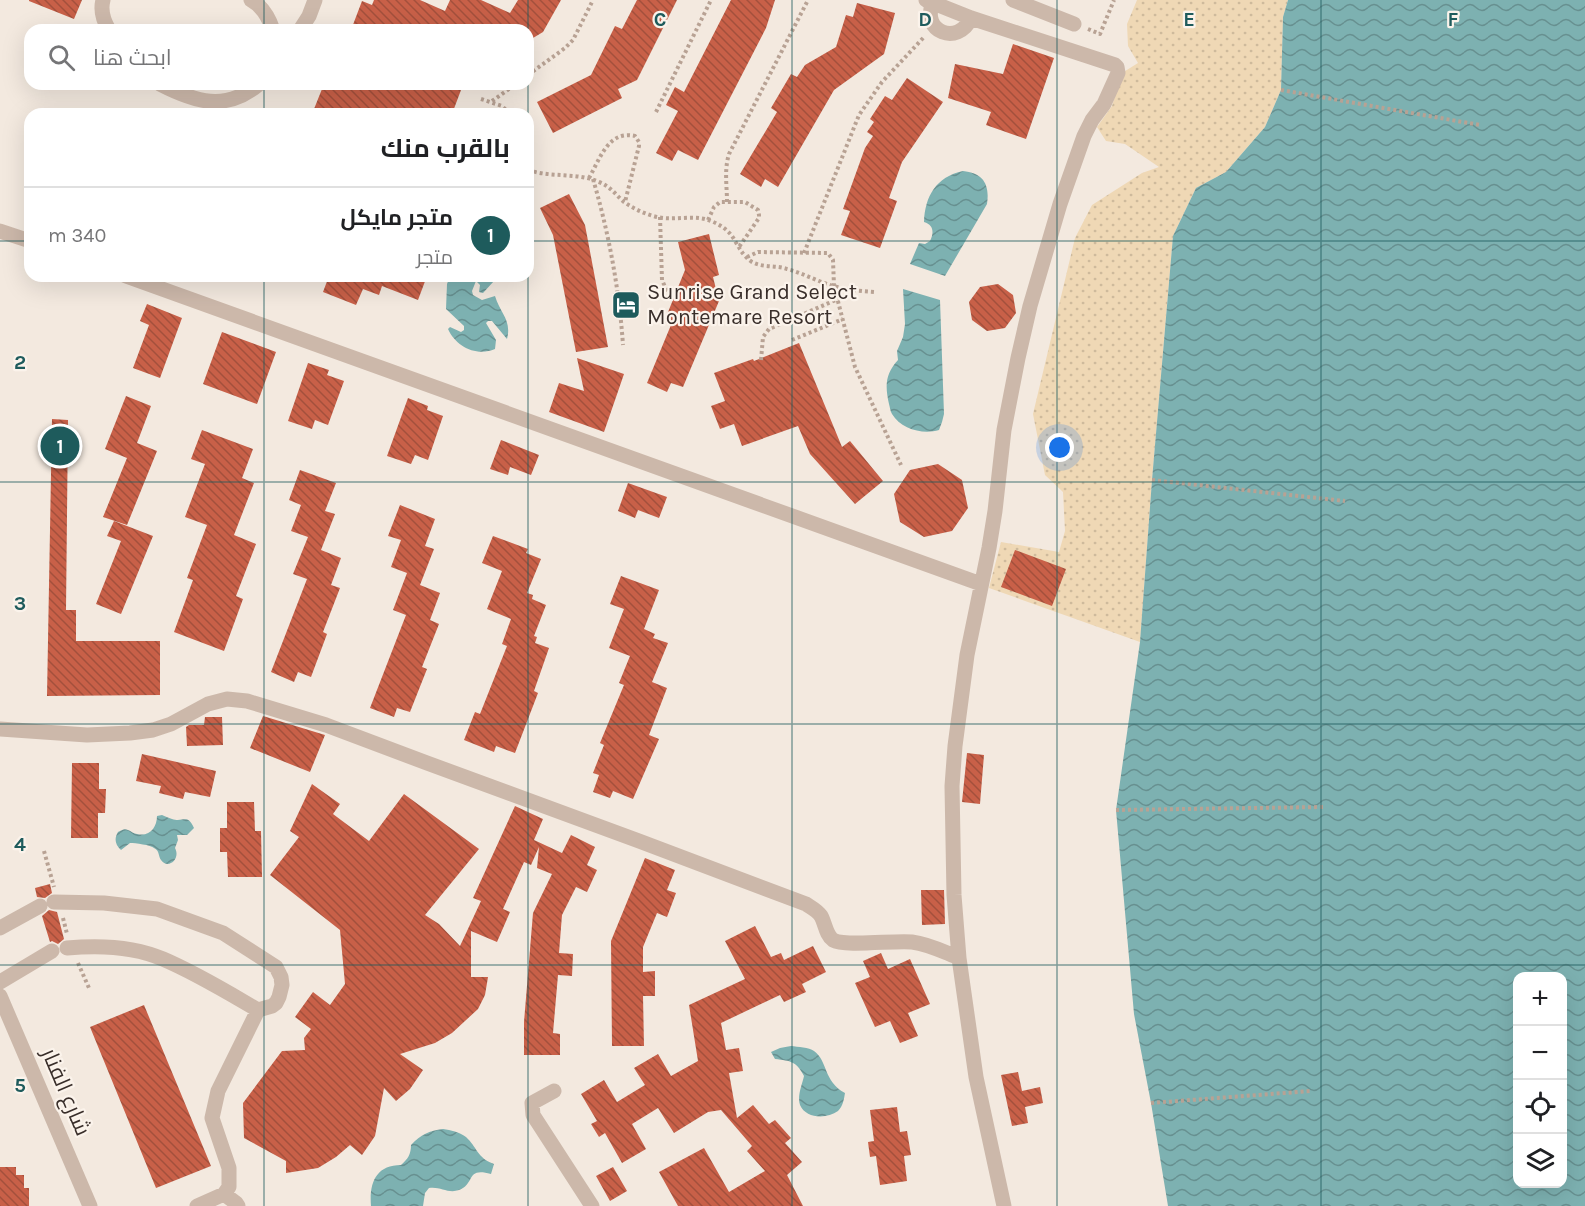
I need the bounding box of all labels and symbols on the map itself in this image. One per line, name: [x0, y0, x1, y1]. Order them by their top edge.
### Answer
text: C: [654, 8, 666, 31]
text: D: [918, 8, 932, 31]
text: E: [1183, 8, 1195, 31]
text: F: [1448, 8, 1459, 31]
place label: Sunrise Grand Select Montemare Resort: [647, 279, 857, 330]
hotel icon: Sunrise Grand Select Montemare Resort: [610, 289, 642, 321]
text: 2: [14, 351, 26, 374]
pin: 1: [40, 424, 80, 468]
your location: [1045, 433, 1074, 462]
text: 3: [14, 592, 26, 615]
text: 4: [14, 833, 26, 856]
street label: شارع الفنار: [34, 1042, 96, 1140]
text: 5: [14, 1074, 26, 1097]

